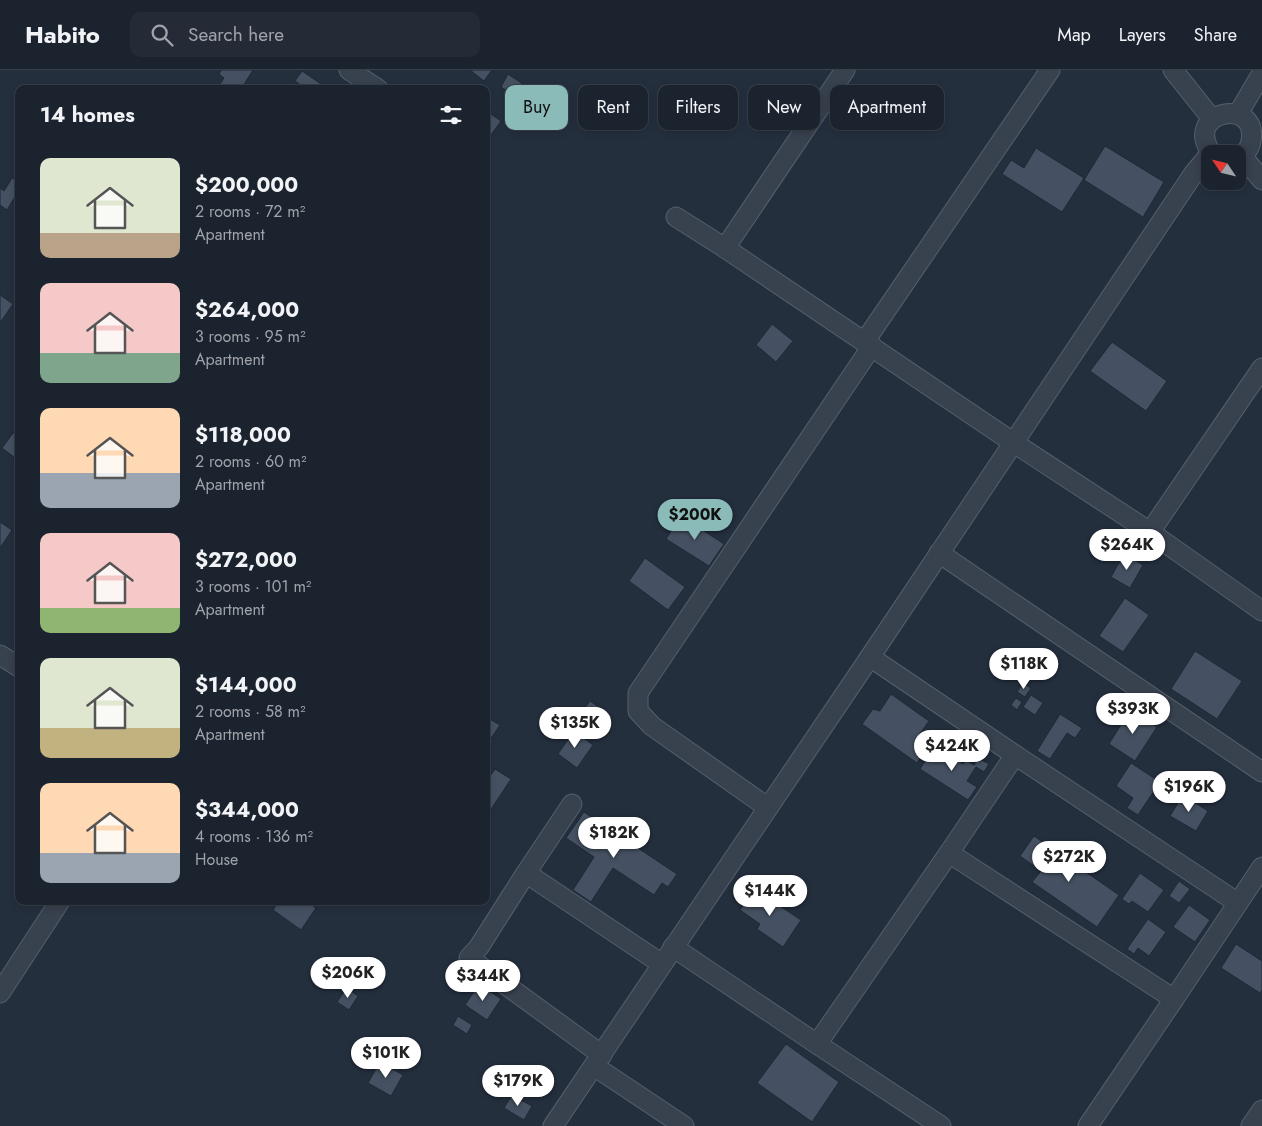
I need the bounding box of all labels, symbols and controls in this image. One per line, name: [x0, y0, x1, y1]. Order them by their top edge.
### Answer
search box: [130, 12, 480, 57]
text: Habito: [25, 17, 100, 52]
icon: search: [148, 21, 176, 49]
text: Search here: [188, 21, 284, 48]
text: Map: [1057, 22, 1091, 48]
text: Layers: [1119, 22, 1166, 48]
text: Share: [1194, 22, 1237, 48]
chip: Buy: [505, 85, 568, 130]
chip: Rent: [578, 85, 648, 130]
chip: Filters: [658, 85, 738, 130]
chip: New: [748, 85, 820, 130]
chip: Apartment: [830, 85, 944, 130]
text: 14 homes: [40, 100, 135, 130]
icon: filters: [437, 101, 465, 129]
north arrow: [1201, 145, 1246, 190]
map controls: [1201, 145, 1246, 190]
text: $200,000: [195, 170, 298, 200]
icon: home: [80, 178, 140, 238]
text: 2 rooms · 72 m²: [195, 200, 305, 223]
text: Apartment: [195, 223, 265, 246]
text: $264,000: [195, 295, 299, 325]
icon: home: [80, 303, 140, 363]
text: 3 rooms · 95 m²: [195, 325, 306, 348]
text: Apartment: [195, 348, 265, 371]
text: $118,000: [195, 420, 291, 450]
icon: home: [80, 428, 140, 488]
text: 2 rooms · 60 m²: [195, 450, 307, 473]
text: Apartment: [195, 473, 265, 496]
pin: $200K: [660, 498, 730, 541]
text: $200K: [669, 503, 721, 526]
pin: $264K: [1092, 528, 1162, 571]
text: $264K: [1100, 533, 1154, 556]
text: $272,000: [195, 545, 297, 575]
icon: home: [80, 553, 140, 613]
text: 3 rooms · 101 m²: [195, 575, 311, 598]
text: Apartment: [195, 598, 265, 621]
pin: $118K: [989, 648, 1059, 690]
text: $118K: [1000, 652, 1048, 675]
text: $144,000: [195, 670, 297, 700]
icon: home: [80, 678, 140, 738]
pin: $393K: [1098, 692, 1168, 735]
text: $393K: [1107, 697, 1159, 720]
text: 2 rooms · 58 m²: [195, 700, 306, 723]
pin: $135K: [540, 706, 610, 749]
text: $135K: [550, 711, 600, 734]
text: Apartment: [195, 723, 265, 746]
pin: $424K: [917, 730, 987, 772]
text: $424K: [925, 734, 979, 757]
pin: $196K: [1154, 770, 1224, 813]
text: $196K: [1164, 775, 1214, 798]
text: $344,000: [195, 795, 299, 825]
icon: home: [80, 803, 140, 863]
pin: $182K: [579, 816, 649, 859]
text: $182K: [589, 821, 639, 844]
text: 4 rooms · 136 m²: [195, 825, 313, 848]
pin: $272K: [1034, 840, 1104, 883]
text: $272K: [1043, 845, 1095, 868]
text: House: [195, 848, 238, 871]
pin: $144K: [735, 874, 805, 917]
text: $144K: [744, 879, 796, 902]
pin: $206K: [313, 956, 383, 999]
pin: $344K: [448, 960, 518, 1002]
text: $206K: [322, 961, 374, 984]
text: $344K: [456, 964, 510, 987]
pin: $101K: [351, 1036, 421, 1079]
text: $101K: [362, 1041, 410, 1064]
pin: $179K: [483, 1064, 553, 1107]
text: $179K: [493, 1069, 543, 1092]

